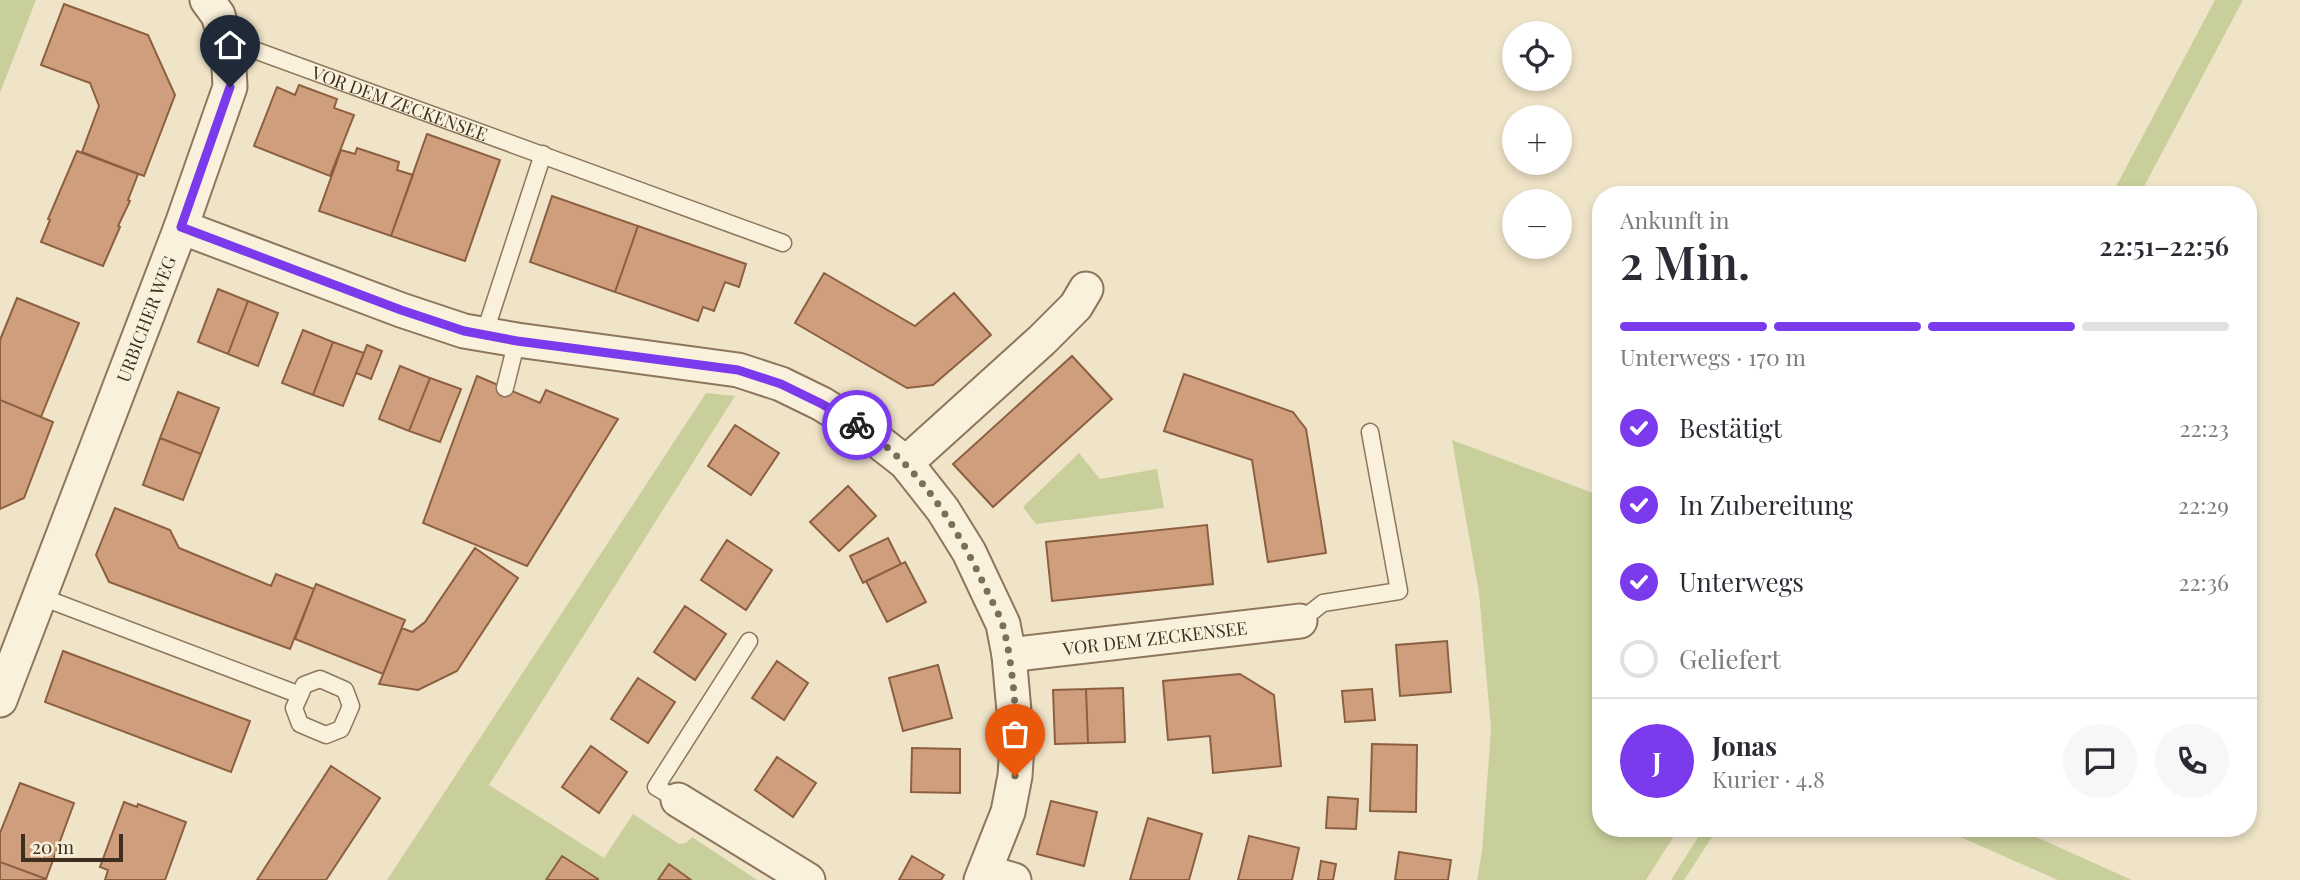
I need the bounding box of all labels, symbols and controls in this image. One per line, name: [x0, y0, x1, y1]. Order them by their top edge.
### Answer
pin: [200, 15, 260, 87]
map controls: [1502, 21, 1572, 259]
button: locate: [1502, 21, 1572, 91]
icon: home: [211, 26, 249, 64]
street label: VOR DEM ZECKENSEE: [308, 60, 491, 146]
button: +: [1502, 105, 1572, 175]
button: −: [1502, 189, 1572, 259]
text: Ankunft in: [1620, 204, 1730, 235]
text: 22:51–22:56: [2099, 228, 2229, 263]
text: 2 Min.: [1620, 230, 1750, 292]
street label: URBICHER WEG: [111, 252, 181, 385]
text: Unterwegs · 170 m: [1620, 341, 1806, 372]
courier: [822, 390, 892, 460]
icon: bike: [838, 406, 876, 444]
icon: check: [1620, 409, 1658, 447]
text: Bestätigt: [1679, 410, 1782, 445]
text: 22:23: [2179, 412, 2229, 443]
icon: check: [1620, 486, 1658, 524]
text: In Zubereitung: [1679, 487, 1853, 522]
text: 22:29: [2178, 489, 2229, 520]
icon: check: [1620, 563, 1658, 601]
text: Unterwegs: [1679, 564, 1804, 599]
text: 22:36: [2179, 566, 2229, 597]
street label: VOR DEM ZECKENSEE: [1061, 615, 1249, 661]
text: Geliefert: [1679, 641, 1781, 676]
pin: [985, 704, 1045, 776]
icon: bag: [996, 715, 1034, 753]
button: chat: [2063, 724, 2137, 798]
button: phone: [2155, 724, 2229, 798]
text: Jonas: [1712, 728, 1777, 763]
text: J: [1652, 744, 1662, 779]
text: Kurier · 4.8: [1712, 763, 1825, 794]
scale bar: [21, 831, 122, 863]
text: 20 m: [32, 833, 74, 859]

